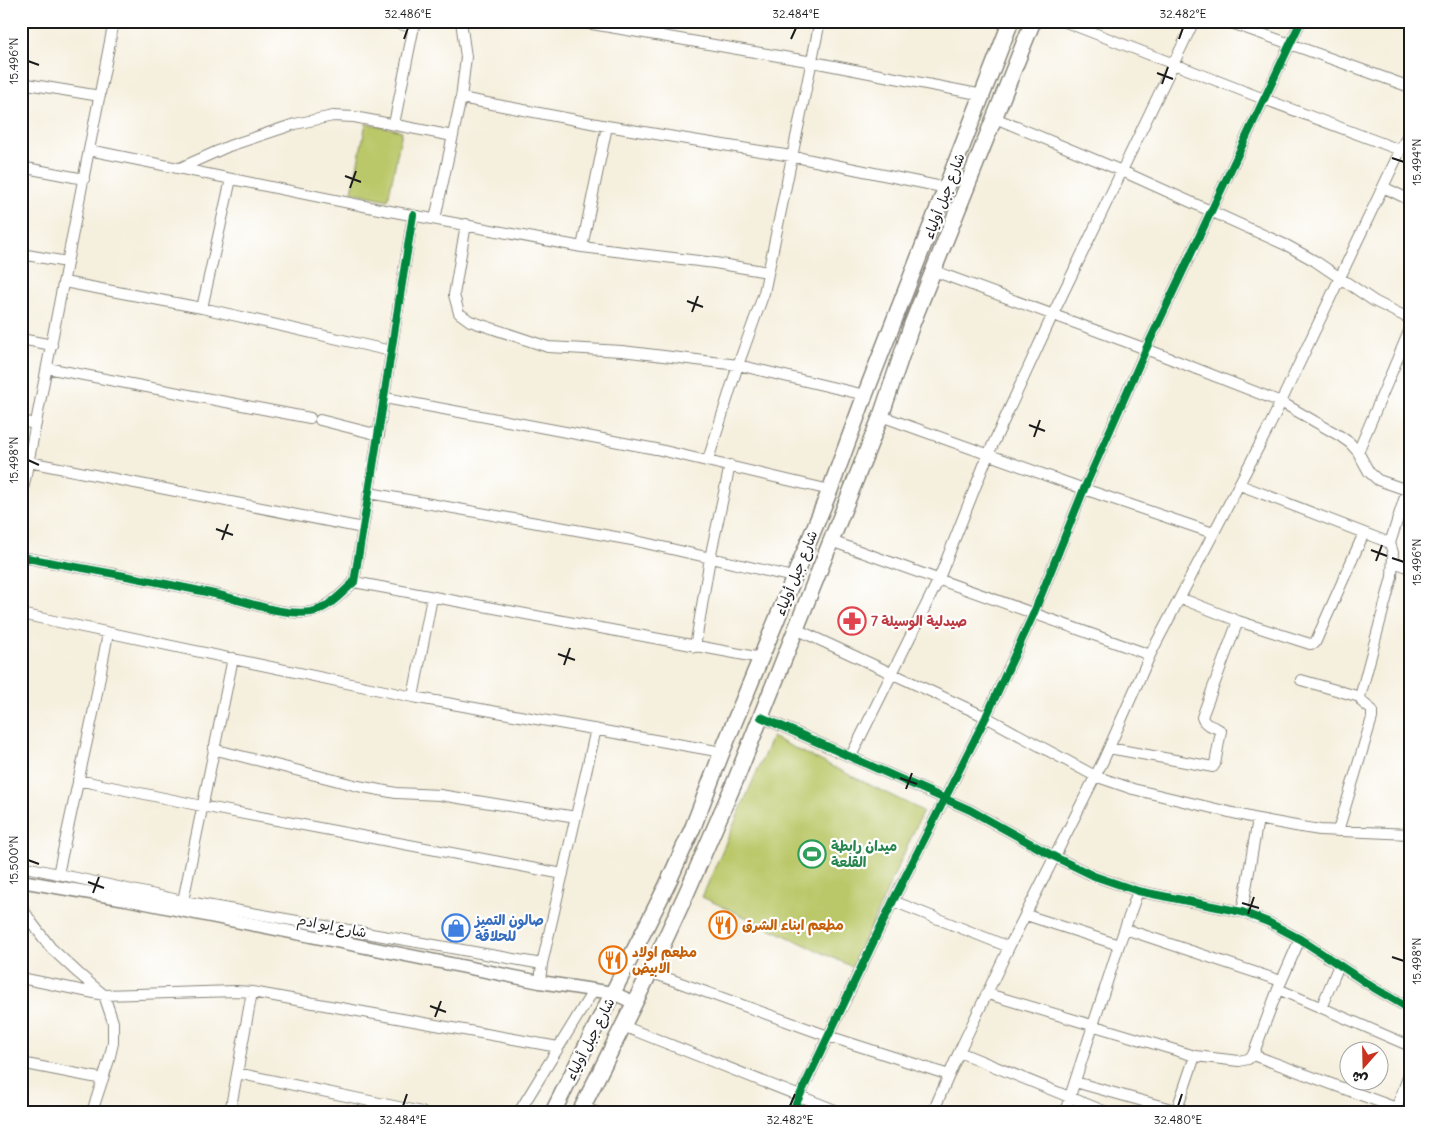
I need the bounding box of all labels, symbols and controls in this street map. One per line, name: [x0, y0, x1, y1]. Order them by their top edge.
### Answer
text: 32.486°E: [384, 6, 432, 21]
text: 32.484°E: [772, 6, 820, 21]
text: 32.482°E: [1159, 6, 1207, 21]
text: 15.496°N: [6, 38, 21, 84]
text: 15.494°N: [1409, 139, 1424, 186]
street label: شارع جبل أولياء: [919, 151, 969, 242]
text: 15.498°N: [6, 437, 21, 483]
street label: شارع جبل أولياء: [771, 528, 822, 619]
text: 15.496°N: [1409, 539, 1424, 585]
pharmacy icon: صيدلية الوسيلة 7: [837, 606, 867, 636]
place label: صيدلية الوسيلة 7: [871, 612, 967, 631]
text: 15.500°N: [6, 835, 21, 885]
place label: ميدان رابطة القلعة: [831, 837, 897, 871]
sports icon: ميدان رابطة القلعة: [797, 839, 827, 869]
street label: شارع ابو ادم: [295, 910, 368, 944]
restaurant icon: مطعم ابناء الشرق: [708, 910, 738, 940]
place label: صالون التميز للحلاقة: [473, 911, 544, 945]
shop icon: صالون التميز للحلاقة: [441, 913, 471, 943]
place label: مطعم ابناء الشرق: [742, 916, 844, 936]
text: 15.498°N: [1409, 938, 1424, 984]
place label: مطعم اولاد الابيض: [632, 943, 697, 977]
restaurant icon: مطعم اولاد الابيض: [598, 945, 628, 975]
street label: شارع جبل أولياء: [562, 995, 619, 1084]
north arrow: [1338, 1040, 1388, 1090]
text: ش: [1349, 1067, 1370, 1089]
text: 32.484°E: [379, 1112, 427, 1127]
text: 32.482°E: [766, 1112, 814, 1127]
text: 32.480°E: [1154, 1112, 1202, 1127]

